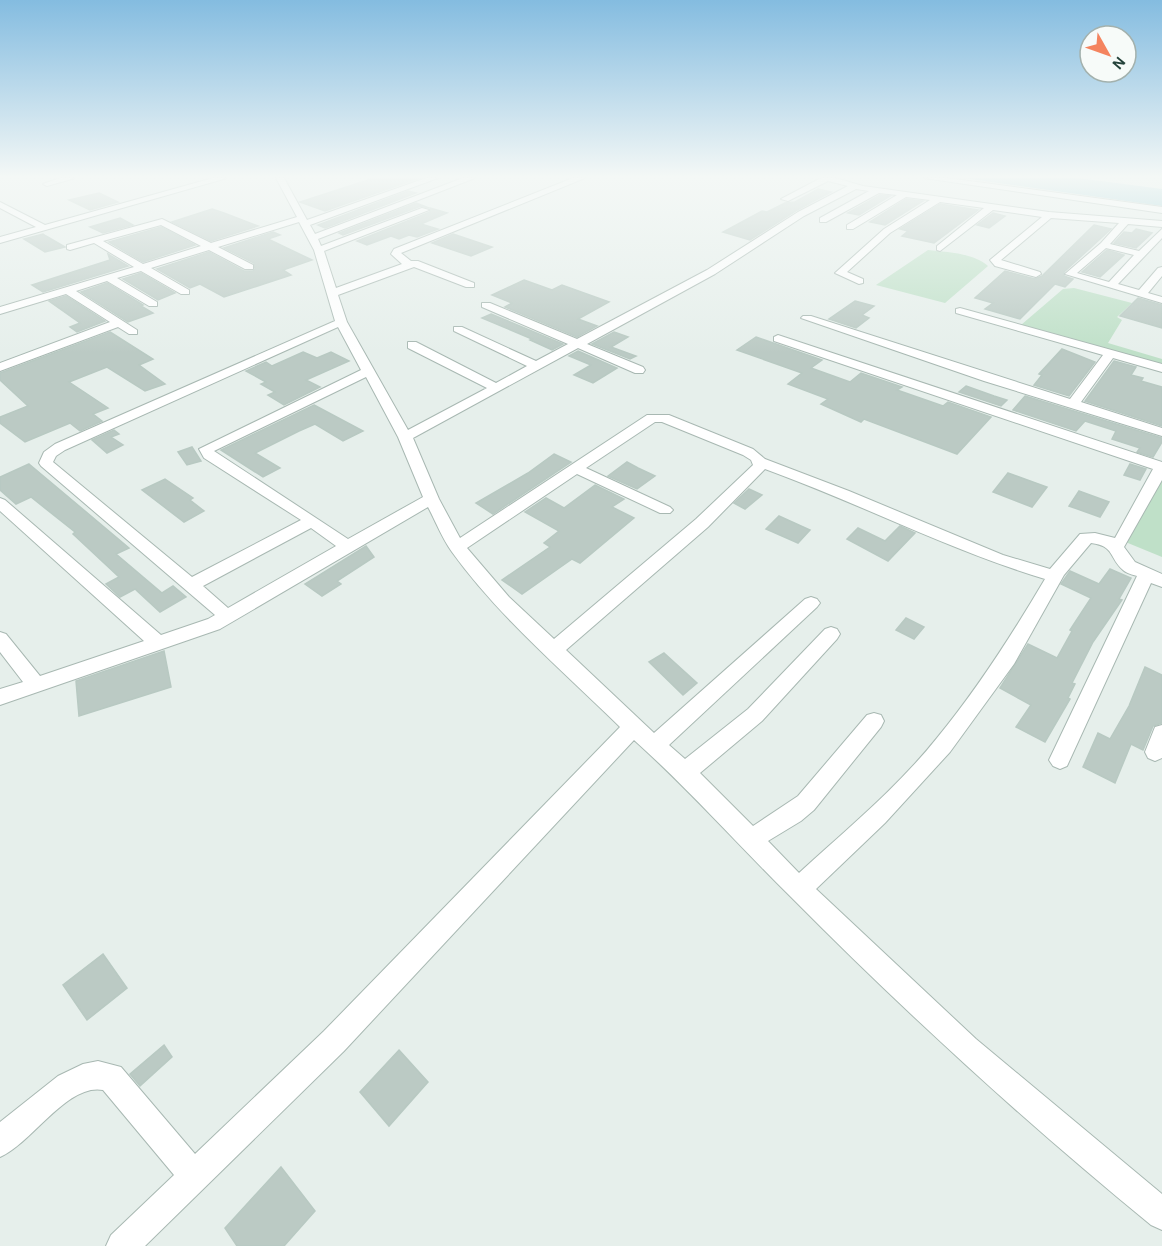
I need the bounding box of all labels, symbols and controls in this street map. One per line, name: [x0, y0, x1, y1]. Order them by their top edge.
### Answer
north arrow: [1078, 24, 1138, 84]
text: N: [1109, 54, 1128, 72]

